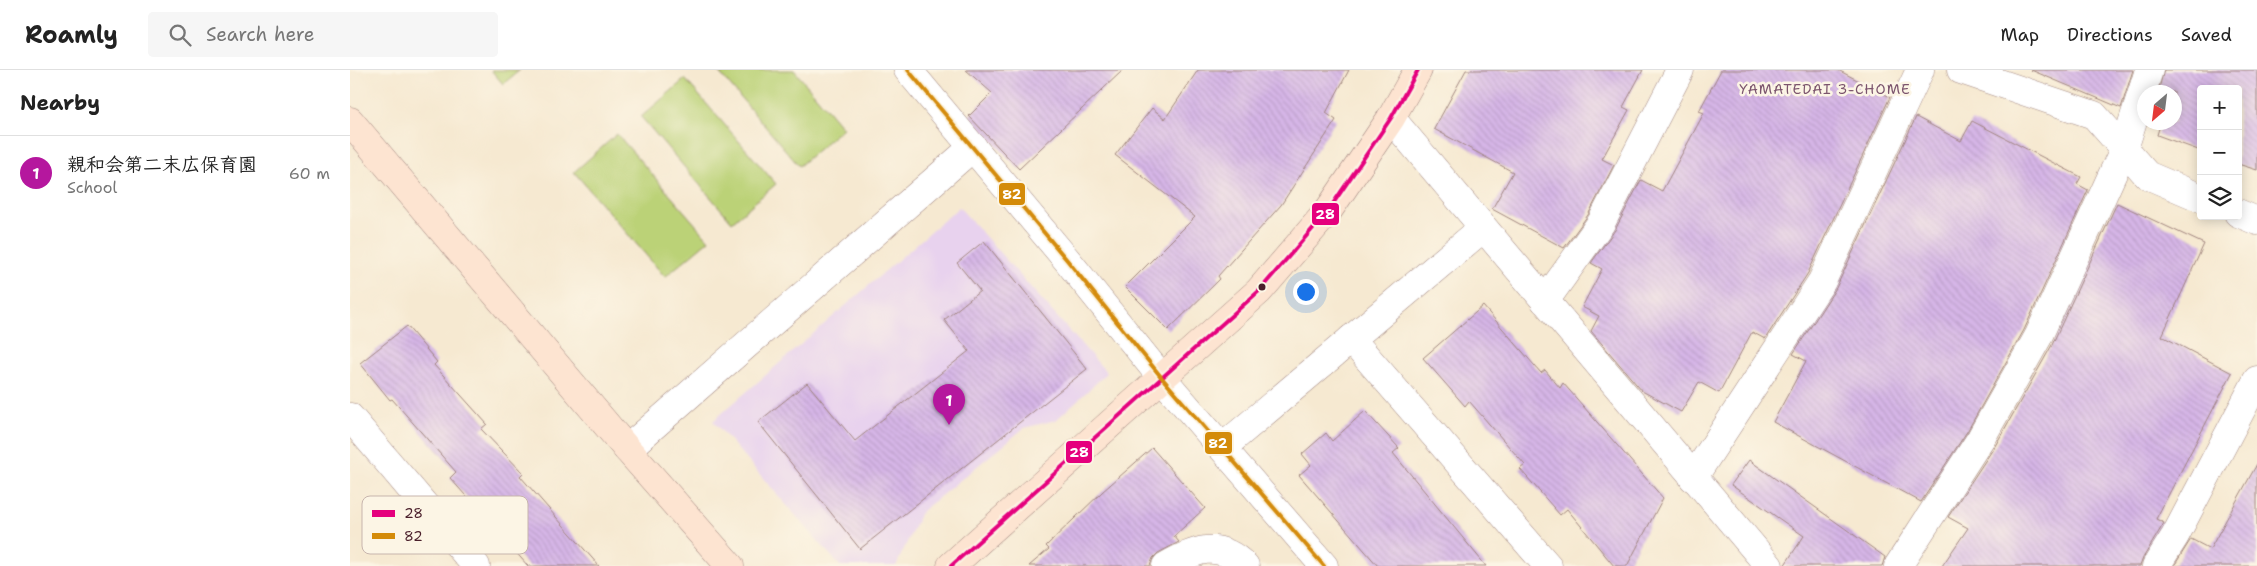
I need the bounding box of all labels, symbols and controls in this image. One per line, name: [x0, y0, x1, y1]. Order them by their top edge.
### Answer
search box: [148, 12, 498, 57]
text: Roamly: [25, 19, 118, 51]
icon: search: [166, 21, 194, 49]
text: Search here: [206, 22, 315, 47]
text: Map: [2001, 23, 2039, 47]
text: Directions: [2067, 23, 2153, 47]
text: Saved: [2181, 23, 2232, 47]
district label: YAMATEDAI 3-CHOME: [1739, 80, 1911, 98]
north arrow: [2137, 85, 2182, 130]
map controls: [2197, 85, 2242, 220]
button: +: [2197, 85, 2242, 130]
text: Nearby: [20, 89, 100, 117]
button: −: [2197, 130, 2242, 175]
text: 親和会第二末広保育園: [67, 152, 257, 177]
text: 1: [32, 163, 40, 184]
text: 60 m: [289, 163, 330, 184]
button: layers: [2197, 175, 2242, 220]
text: School: [67, 177, 117, 198]
line badge: 82: [998, 182, 1026, 206]
text: 82: [1002, 185, 1022, 203]
line badge: 28: [1311, 202, 1340, 226]
text: 28: [1315, 205, 1335, 223]
your location: [1293, 279, 1319, 305]
unlabelled marker: [1257, 282, 1267, 292]
pin: 1: [933, 384, 965, 425]
line badge: 82: [1204, 431, 1233, 455]
text: 82: [1208, 434, 1228, 452]
line badge: 28: [1065, 440, 1093, 464]
text: 28: [1069, 443, 1089, 461]
legend: [362, 496, 528, 554]
text: 28: [404, 504, 423, 522]
text: 82: [404, 527, 423, 545]

